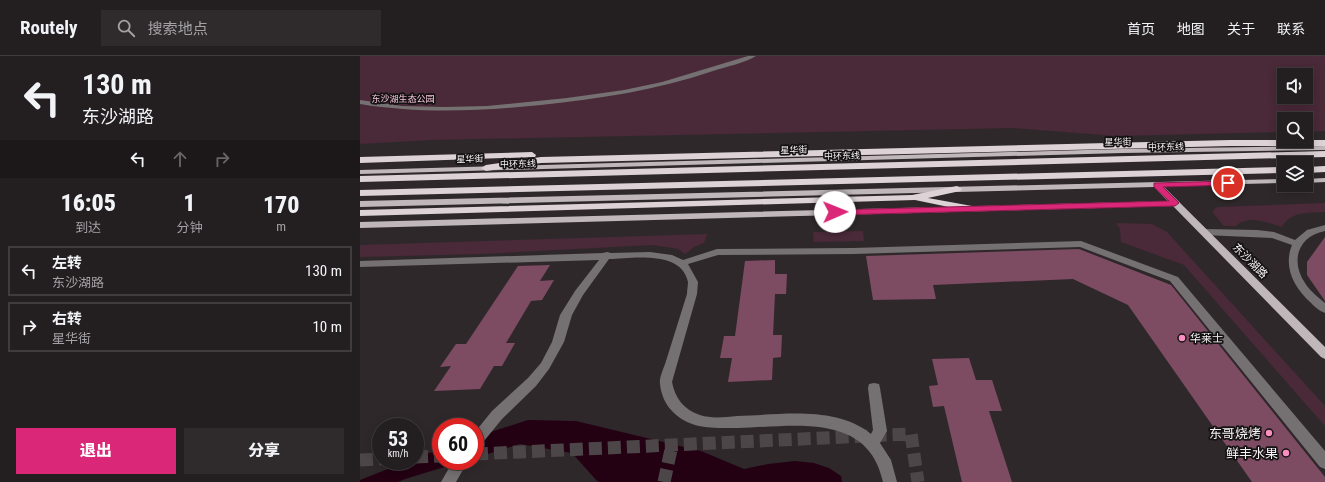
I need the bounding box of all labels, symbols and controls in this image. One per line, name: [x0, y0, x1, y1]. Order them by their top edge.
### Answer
search box: [101, 10, 381, 46]
text: Routely: [20, 16, 77, 39]
icon: search: [115, 17, 137, 39]
text: 搜索地点: [147, 20, 208, 38]
text: 首页: [1127, 21, 1155, 37]
text: 地图: [1177, 21, 1205, 37]
text: 关于: [1227, 21, 1255, 37]
text: 联系: [1277, 21, 1305, 37]
text: 130 m: [82, 68, 152, 101]
map controls: [1277, 68, 1313, 192]
button: sound: [1277, 68, 1313, 104]
icon: left: [16, 72, 68, 124]
park label: 东沙湖生态公园: [371, 94, 435, 104]
text: 东沙湖路: [82, 106, 154, 127]
button: search: [1277, 112, 1313, 148]
street label: 星华街: [1104, 136, 1132, 147]
street label: 中环东线: [1148, 142, 1184, 152]
street label: 星华街: [780, 144, 808, 155]
icon: left: [127, 148, 149, 170]
icon: ahead: [169, 148, 191, 170]
icon: right: [211, 148, 233, 170]
street label: 中环东线: [824, 151, 860, 161]
street label: 星华街: [456, 153, 484, 164]
button: layers: [1277, 156, 1313, 192]
street label: 中环东线: [500, 159, 536, 169]
pin: [1211, 166, 1245, 200]
icon: arrive: [1217, 172, 1239, 194]
text: 16:05: [60, 189, 116, 217]
text: 1: [183, 189, 196, 217]
text: 170: [263, 191, 300, 219]
position arrow: [814, 191, 856, 233]
text: m: [276, 219, 286, 234]
text: 到达: [75, 220, 101, 235]
text: 分钟: [176, 220, 202, 235]
street label: 东沙湖路: [1230, 241, 1270, 281]
text: 左转: [52, 254, 82, 272]
icon: left: [18, 260, 40, 282]
text: 130 m: [305, 262, 342, 280]
text: 东沙湖路: [52, 275, 104, 290]
text: 右转: [52, 310, 82, 328]
icon: right: [18, 316, 40, 338]
text: 10 m: [312, 318, 342, 336]
text: 星华街: [52, 331, 91, 346]
place label: 华莱士: [1190, 332, 1223, 345]
marker: 华莱士: [1177, 333, 1187, 343]
speed limit sign: 60: [432, 418, 484, 470]
place label: 东哥烧烤: [1209, 426, 1261, 441]
text: 53: [388, 427, 408, 451]
button: 退出: [16, 428, 176, 474]
button: 分享: [184, 428, 344, 474]
marker: 东哥烧烤: [1264, 428, 1274, 438]
place label: 鲜丰水果: [1226, 446, 1278, 461]
text: km/h: [388, 448, 408, 459]
marker: 鲜丰水果: [1281, 448, 1291, 458]

